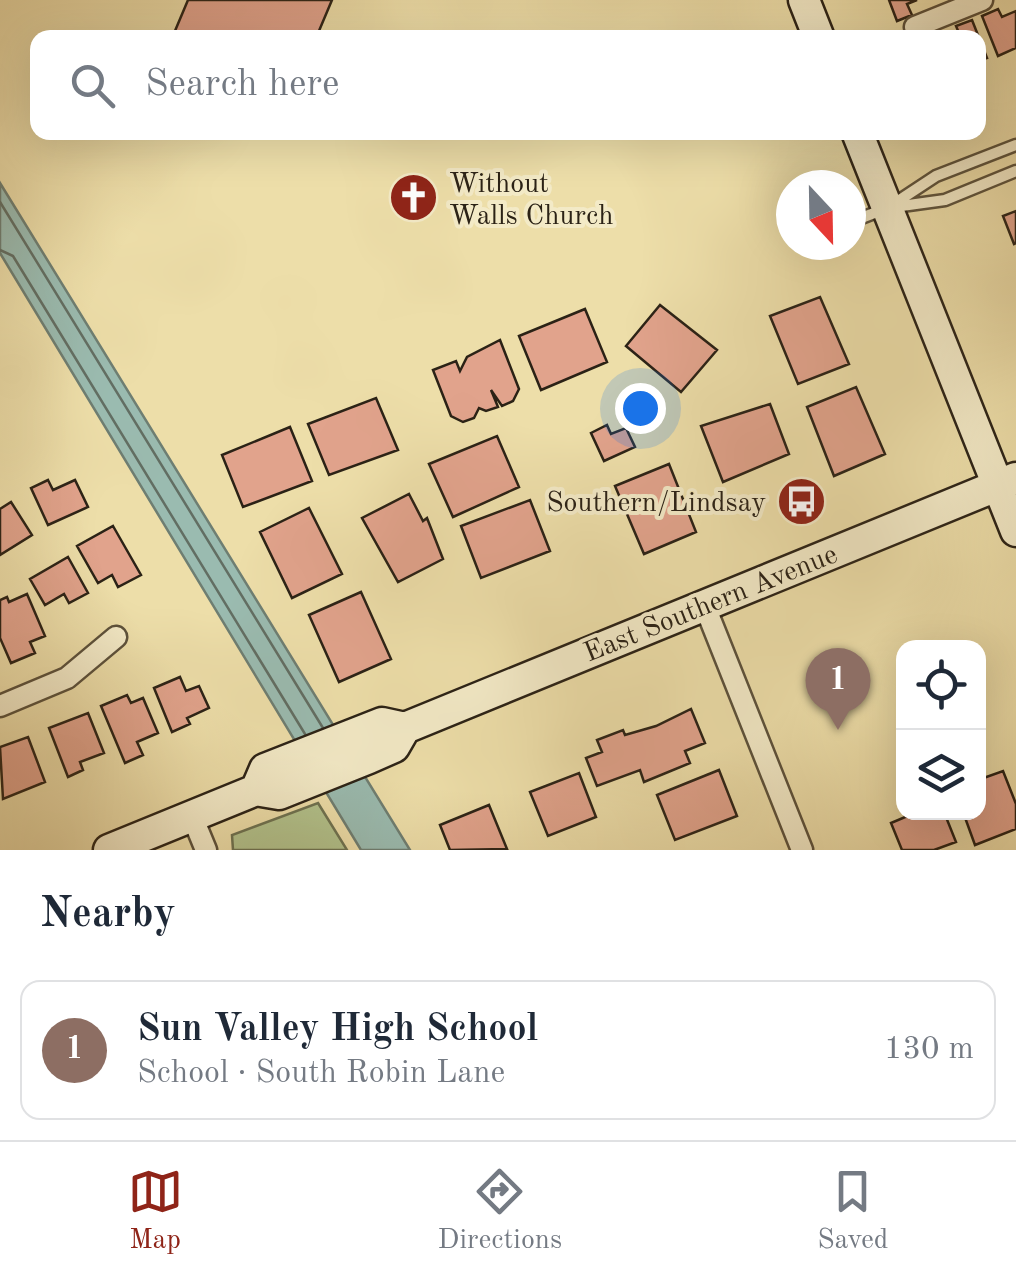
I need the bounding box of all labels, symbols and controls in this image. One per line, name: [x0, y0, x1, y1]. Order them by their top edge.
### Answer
search box: [30, 30, 986, 140]
icon: search: [65, 58, 120, 113]
text: Search here: [145, 66, 340, 104]
north arrow: [776, 170, 866, 260]
place label: Without Walls Church: [449, 171, 613, 231]
church icon: Without Walls Church: [388, 172, 440, 224]
your location: [615, 383, 666, 434]
bus stop icon: Southern/Lindsay: [775, 475, 827, 527]
place label: Southern/Lindsay: [546, 490, 766, 518]
street label: East Southern Avenue: [581, 541, 842, 668]
map controls: [896, 640, 986, 820]
button: locate: [896, 640, 986, 730]
pin: 1: [806, 648, 870, 730]
button: layers: [896, 730, 986, 820]
text: Nearby: [40, 894, 176, 936]
text: Sun Valley High School: [137, 1011, 538, 1049]
text: 1: [65, 1034, 84, 1066]
text: 130 m: [884, 1034, 974, 1066]
text: School · South Robin Lane: [137, 1058, 505, 1090]
tab: Map: [128, 1164, 183, 1259]
tab: Directions: [438, 1164, 562, 1259]
tab: Saved: [817, 1164, 888, 1259]

